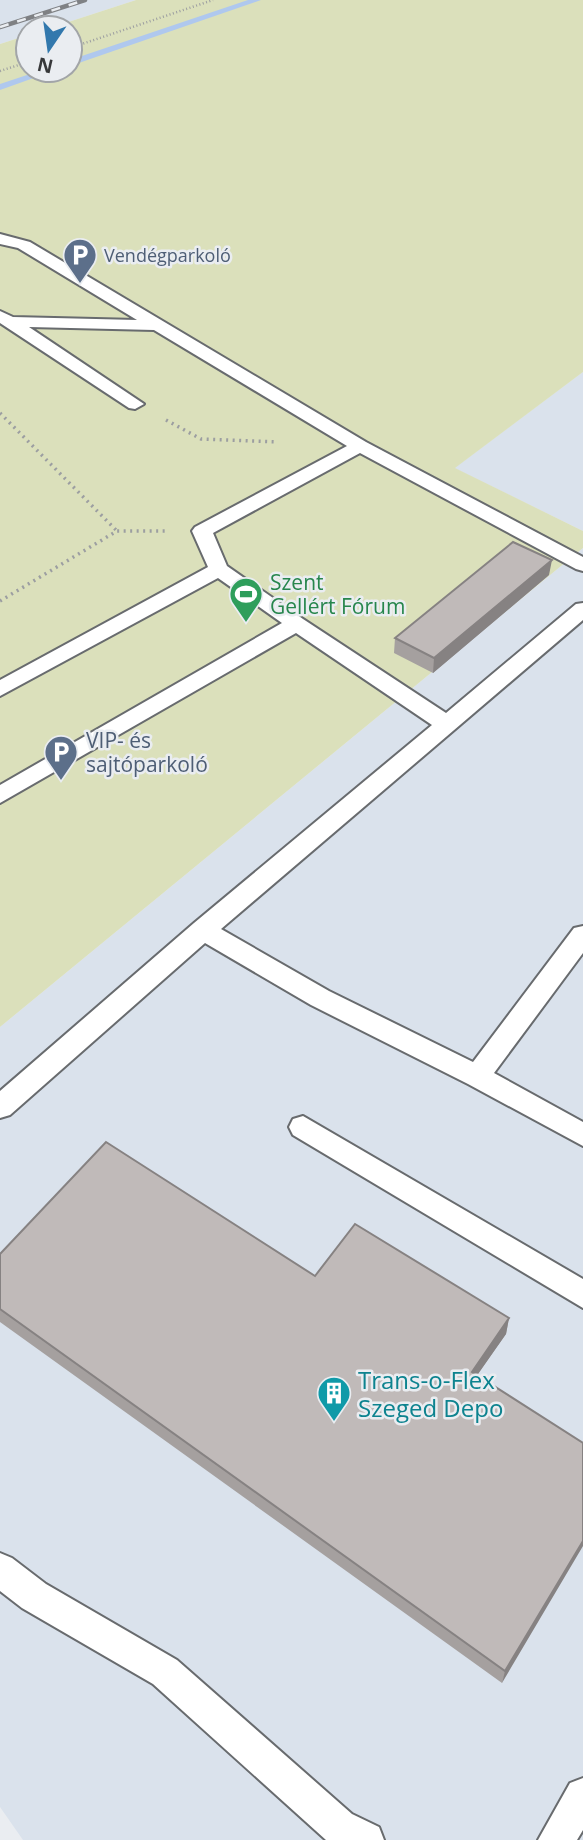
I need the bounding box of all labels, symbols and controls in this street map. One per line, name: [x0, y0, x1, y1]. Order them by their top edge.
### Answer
north arrow: [14, 14, 84, 84]
text: N: [35, 51, 56, 80]
parking icon: Vendégparkoló: [61, 236, 99, 285]
place label: Vendégparkoló: [104, 243, 231, 267]
place label: Szent Gellért Fórum: [270, 568, 405, 620]
sports icon: Szent Gellért Fórum: [227, 575, 265, 624]
place label: VIP- és sajtóparkoló: [86, 726, 208, 778]
parking icon: VIP- és sajtóparkoló: [42, 733, 80, 782]
place label: Trans-o-Flex Szeged Depo: [358, 1363, 503, 1424]
building icon: Trans-o-Flex Szeged Depo: [315, 1374, 353, 1423]

